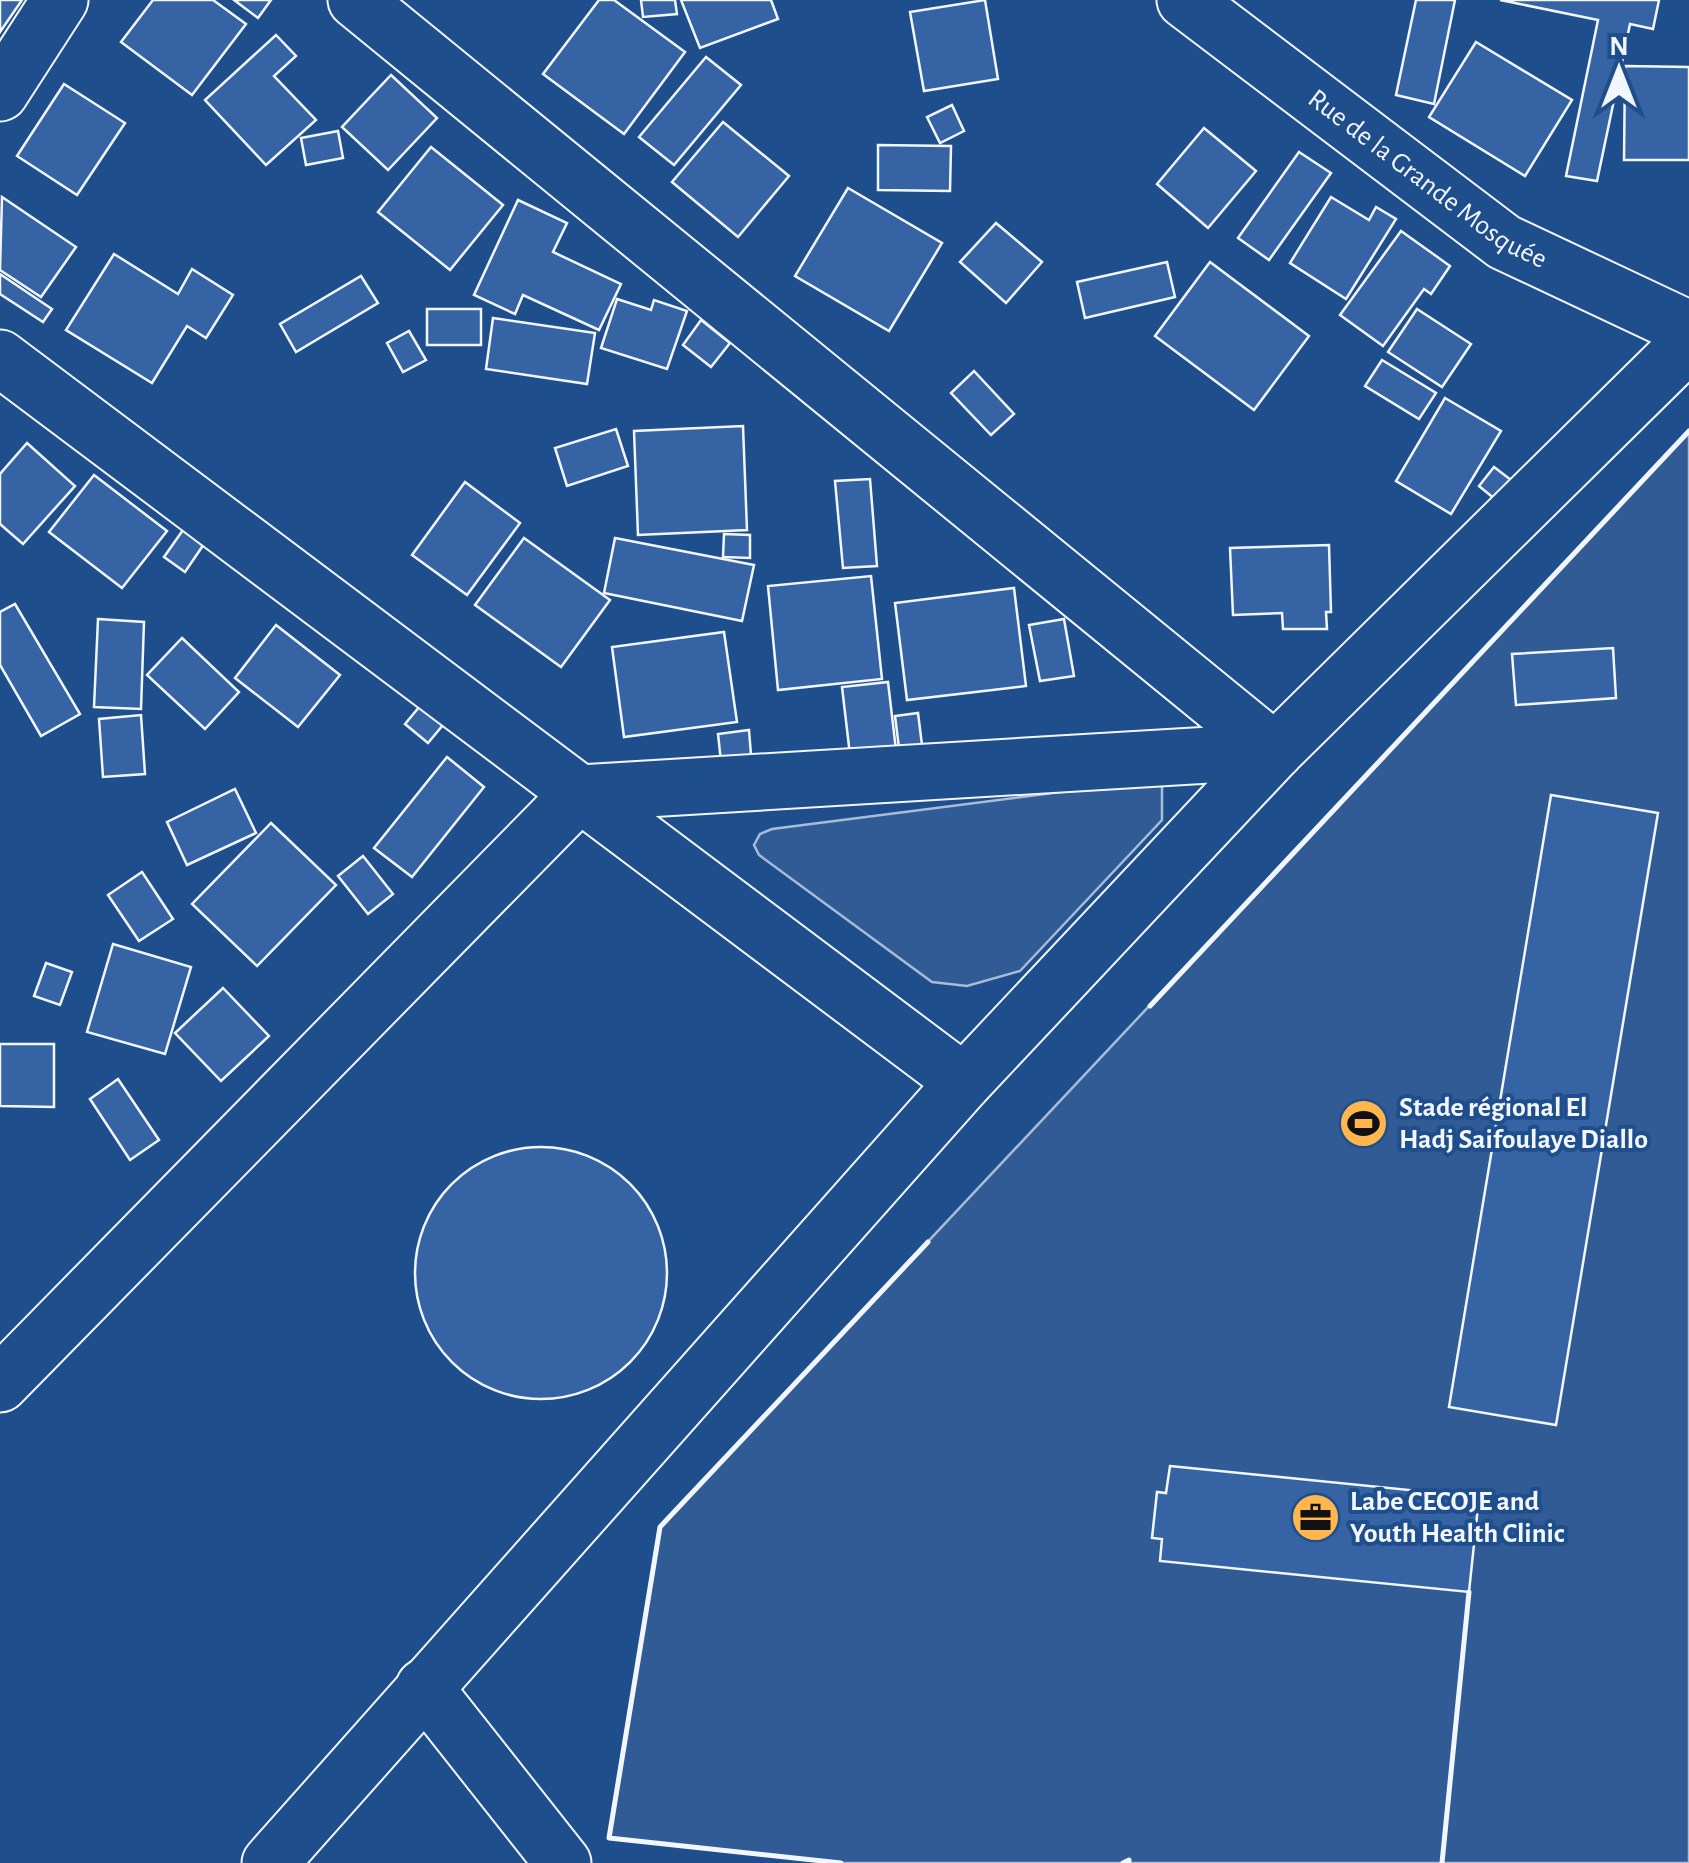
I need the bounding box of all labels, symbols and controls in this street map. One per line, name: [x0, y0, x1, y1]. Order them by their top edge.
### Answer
north arrow: [1569, 20, 1669, 120]
text: N: [1609, 33, 1629, 61]
street label: Rue de la Grande Mosquée: [1303, 84, 1551, 274]
place label: Stade régional El Hadj Saifoulaye Diallo: [1399, 1094, 1648, 1154]
sports icon: Stade régional El Hadj Saifoulaye Diallo: [1338, 1098, 1390, 1150]
place label: Labe CECOJE and Youth Health Clinic: [1350, 1488, 1565, 1548]
office icon: Labe CECOJE and Youth Health Clinic: [1289, 1492, 1341, 1544]

